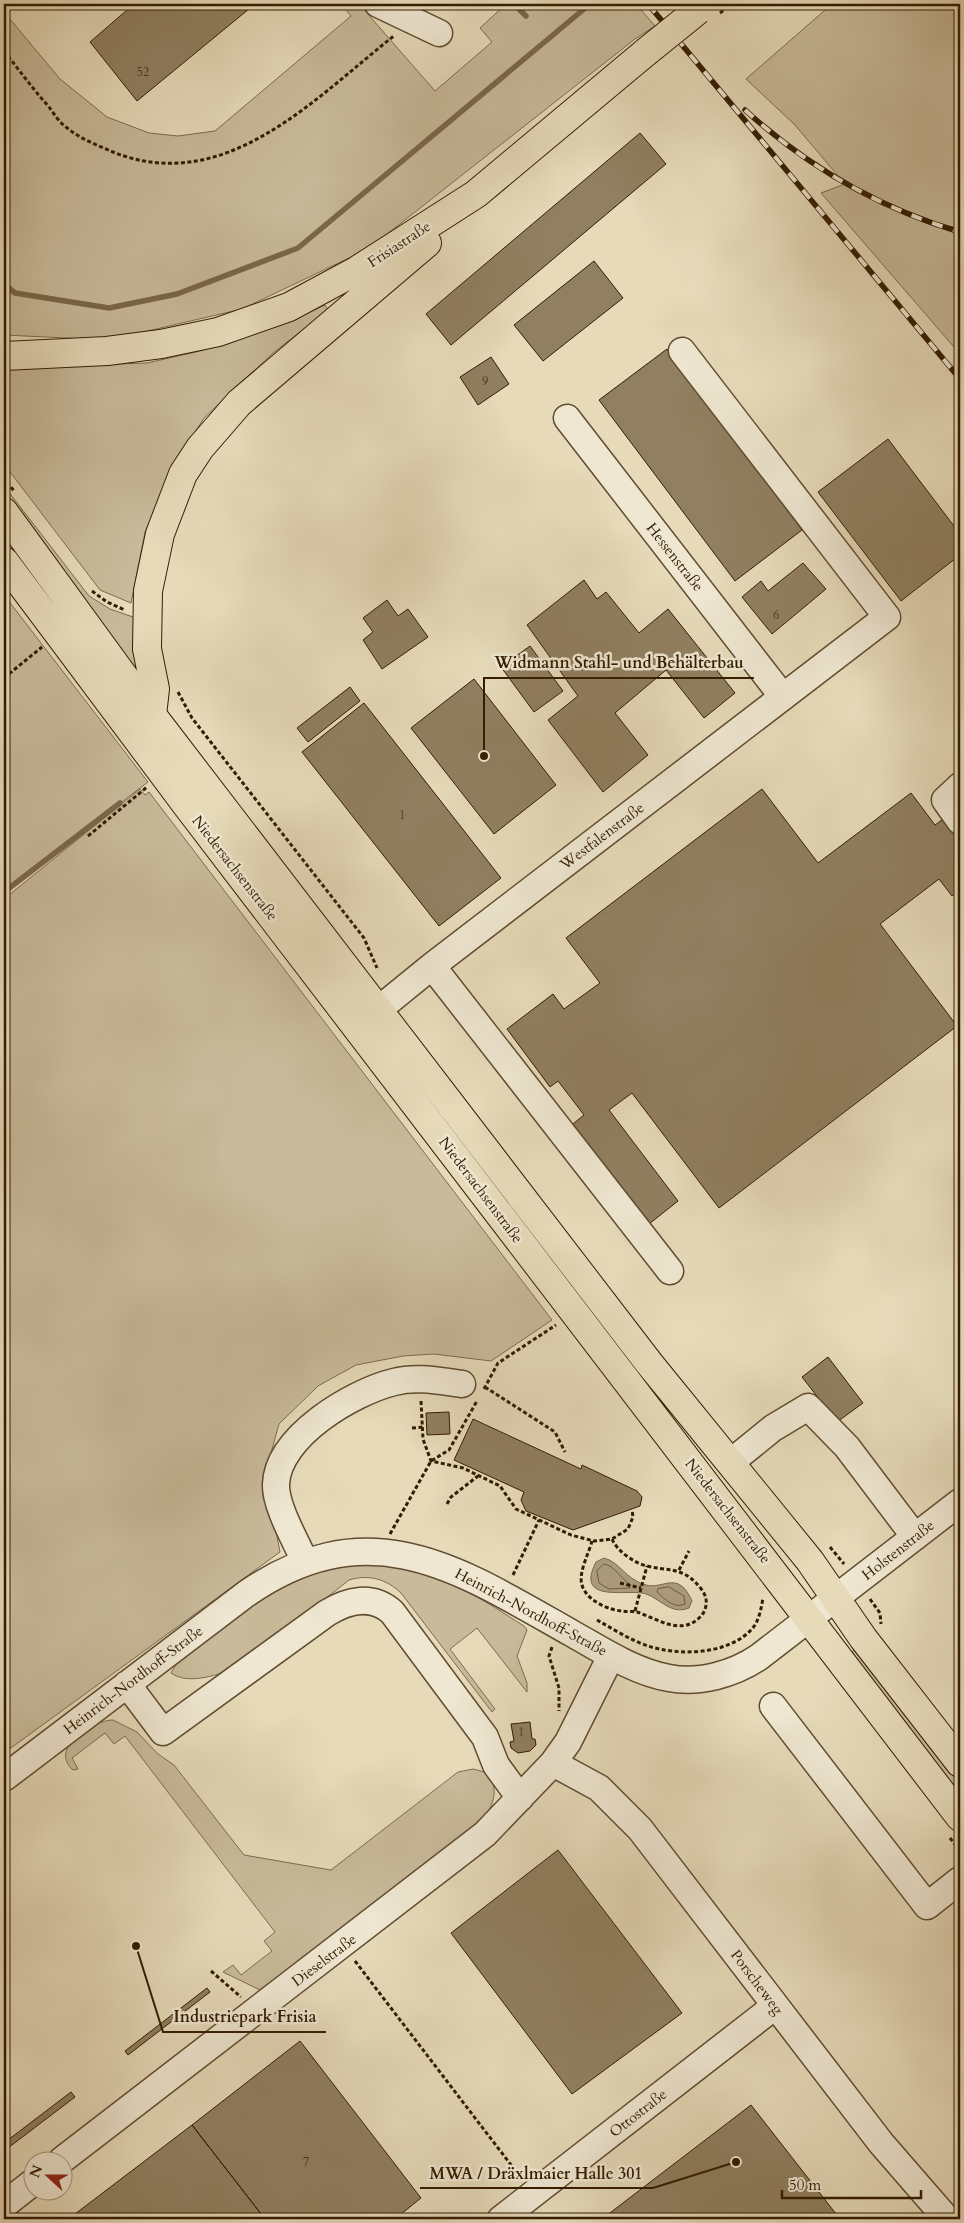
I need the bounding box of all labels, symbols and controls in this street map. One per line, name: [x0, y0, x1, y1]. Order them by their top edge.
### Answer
house number: 52: [137, 64, 149, 80]
street label: Frisiastraße: [364, 216, 435, 272]
house number: 9: [482, 373, 488, 389]
street label: Hessenstraße: [642, 518, 708, 596]
house number: 6: [773, 607, 779, 623]
callout: Widmann Stahl- und Behälterbau: [484, 647, 754, 678]
text: Widmann Stahl- und Behälterbau: [493, 652, 744, 674]
street label: Westfalenstraße: [555, 798, 648, 875]
house number: 1: [399, 807, 405, 823]
street label: Niedersachsenstraße: [188, 811, 283, 925]
street label: Niedersachsenstraße: [434, 1133, 528, 1247]
street label: Niedersachsenstraße: [681, 1454, 776, 1568]
street label: Holstenstraße: [858, 1515, 939, 1585]
street label: Heinrich-Nordhoff-Straße: [451, 1563, 611, 1661]
street label: Heinrich-Nordhoff-Straße: [59, 1621, 207, 1739]
house number: 1: [518, 1724, 524, 1740]
street label: Dieselstraße: [288, 1929, 361, 1991]
street label: Porscheweg: [726, 1945, 788, 2019]
callout: Industriepark Frisia: [163, 2001, 326, 2032]
text: Industriepark Frisia: [173, 2006, 317, 2028]
street label: Ottostraße: [605, 2084, 671, 2142]
north arrow: [22, 2150, 72, 2200]
house number: 7: [303, 2154, 309, 2170]
callout: MWA / Dräxlmaier Halle 301: [420, 2157, 653, 2188]
text: N: [25, 2162, 47, 2181]
text: MWA / Dräxlmaier Halle 301: [429, 2163, 643, 2185]
scale bar: [782, 2168, 920, 2200]
text: 50 m: [789, 2175, 821, 2195]

